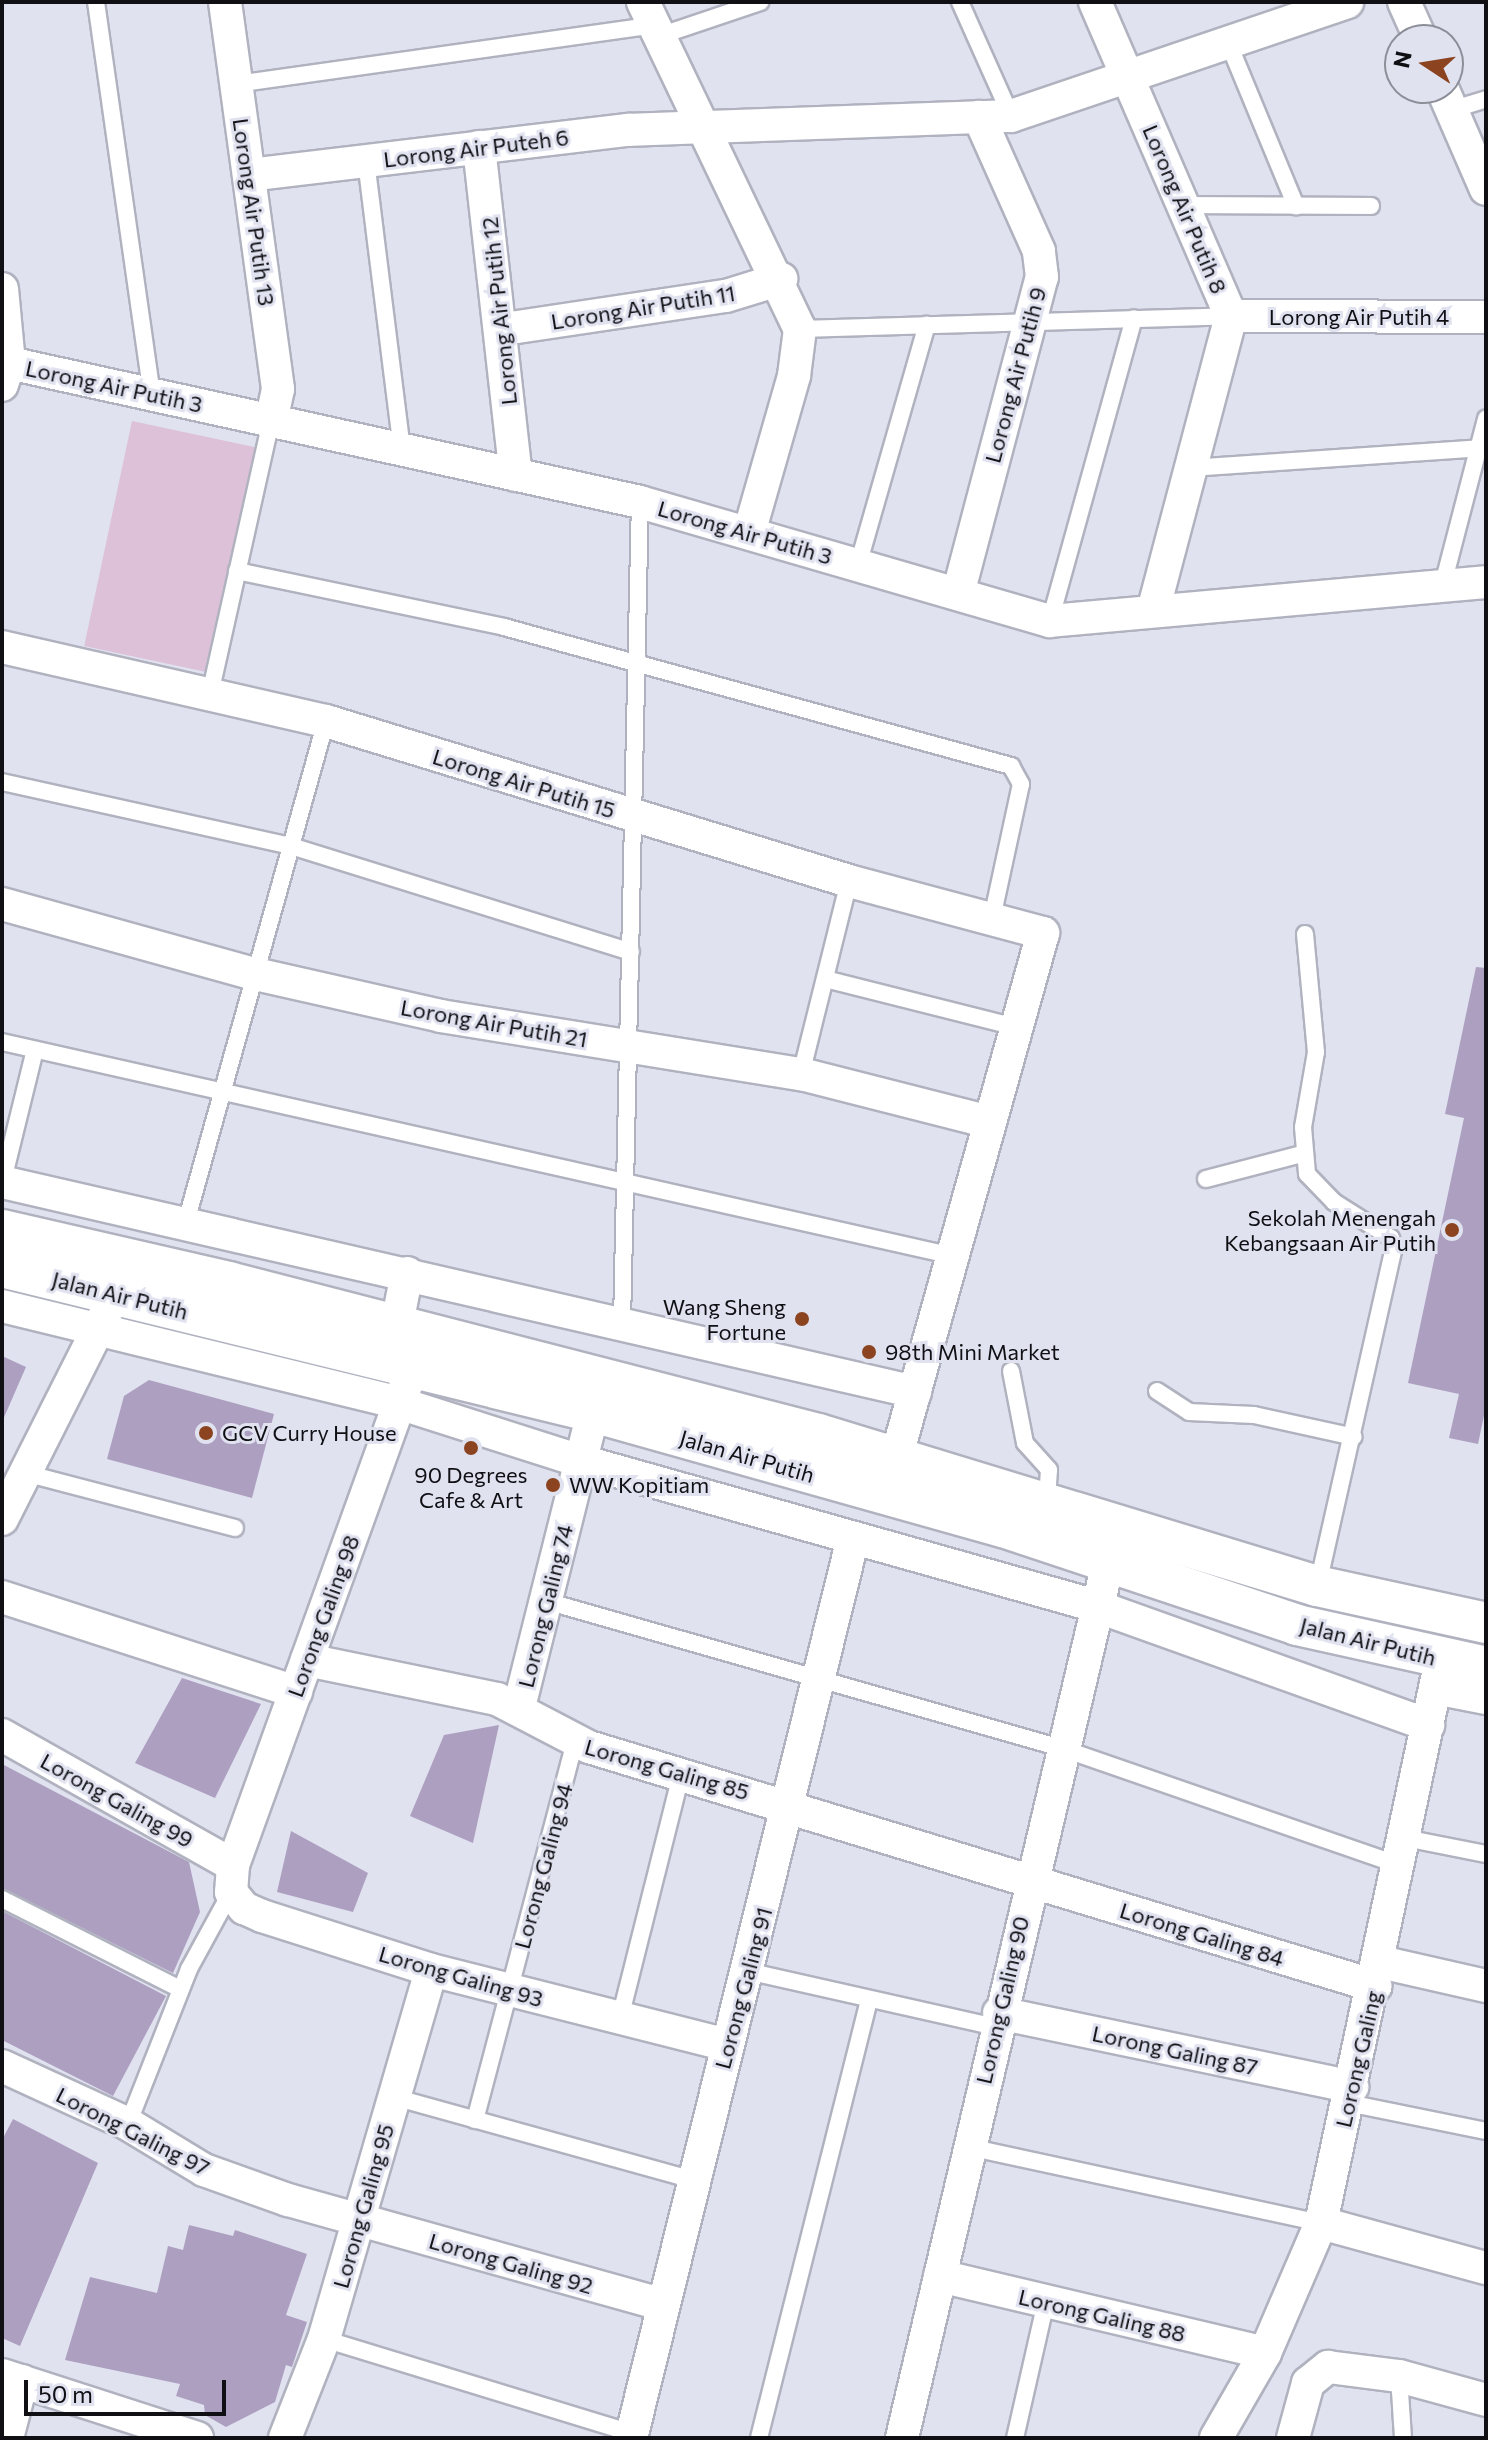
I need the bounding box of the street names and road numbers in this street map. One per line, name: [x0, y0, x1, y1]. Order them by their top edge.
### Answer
street label: Lorong Air Putih 13: [228, 116, 280, 308]
street label: Lorong Air Putih 8: [1138, 121, 1232, 297]
street label: Lorong Air Puteh 6: [382, 124, 570, 172]
street label: Lorong Air Putih 12: [476, 216, 522, 406]
street label: Lorong Air Putih 11: [549, 279, 737, 335]
street label: Lorong Air Putih 9: [979, 284, 1051, 466]
street label: Lorong Air Putih 4: [1269, 304, 1449, 330]
street label: Lorong Air Putih 3: [23, 354, 205, 418]
street label: Lorong Air Putih 3: [655, 495, 835, 569]
street label: Lorong Air Putih 15: [430, 743, 618, 823]
street label: Lorong Air Putih 21: [399, 994, 589, 1052]
street label: Jalan Air Putih: [49, 1265, 191, 1325]
street label: Jalan Air Putih: [677, 1424, 817, 1488]
street label: Lorong Galing 74: [512, 1522, 578, 1690]
street label: Lorong Galing 98: [281, 1531, 365, 1701]
street label: Jalan Air Putih: [1297, 1611, 1439, 1671]
street label: Lorong Galing 85: [582, 1733, 752, 1805]
street label: Lorong Galing 99: [36, 1747, 198, 1853]
street label: Lorong Galing 94: [508, 1780, 578, 1952]
street label: Lorong Galing 84: [1117, 1896, 1287, 1972]
street label: Lorong Galing 91: [709, 1904, 777, 2072]
street label: Lorong Galing 90: [970, 1914, 1034, 2086]
street label: Lorong Galing 93: [376, 1940, 546, 2012]
street label: Lorong Galing: [1329, 1988, 1387, 2130]
street label: Lorong Galing 87: [1090, 2020, 1260, 2080]
street label: Lorong Galing 97: [52, 2081, 214, 2181]
street label: Lorong Galing 95: [327, 2121, 399, 2291]
street label: Lorong Galing 92: [426, 2227, 596, 2299]
street label: Lorong Galing 88: [1016, 2283, 1188, 2347]

